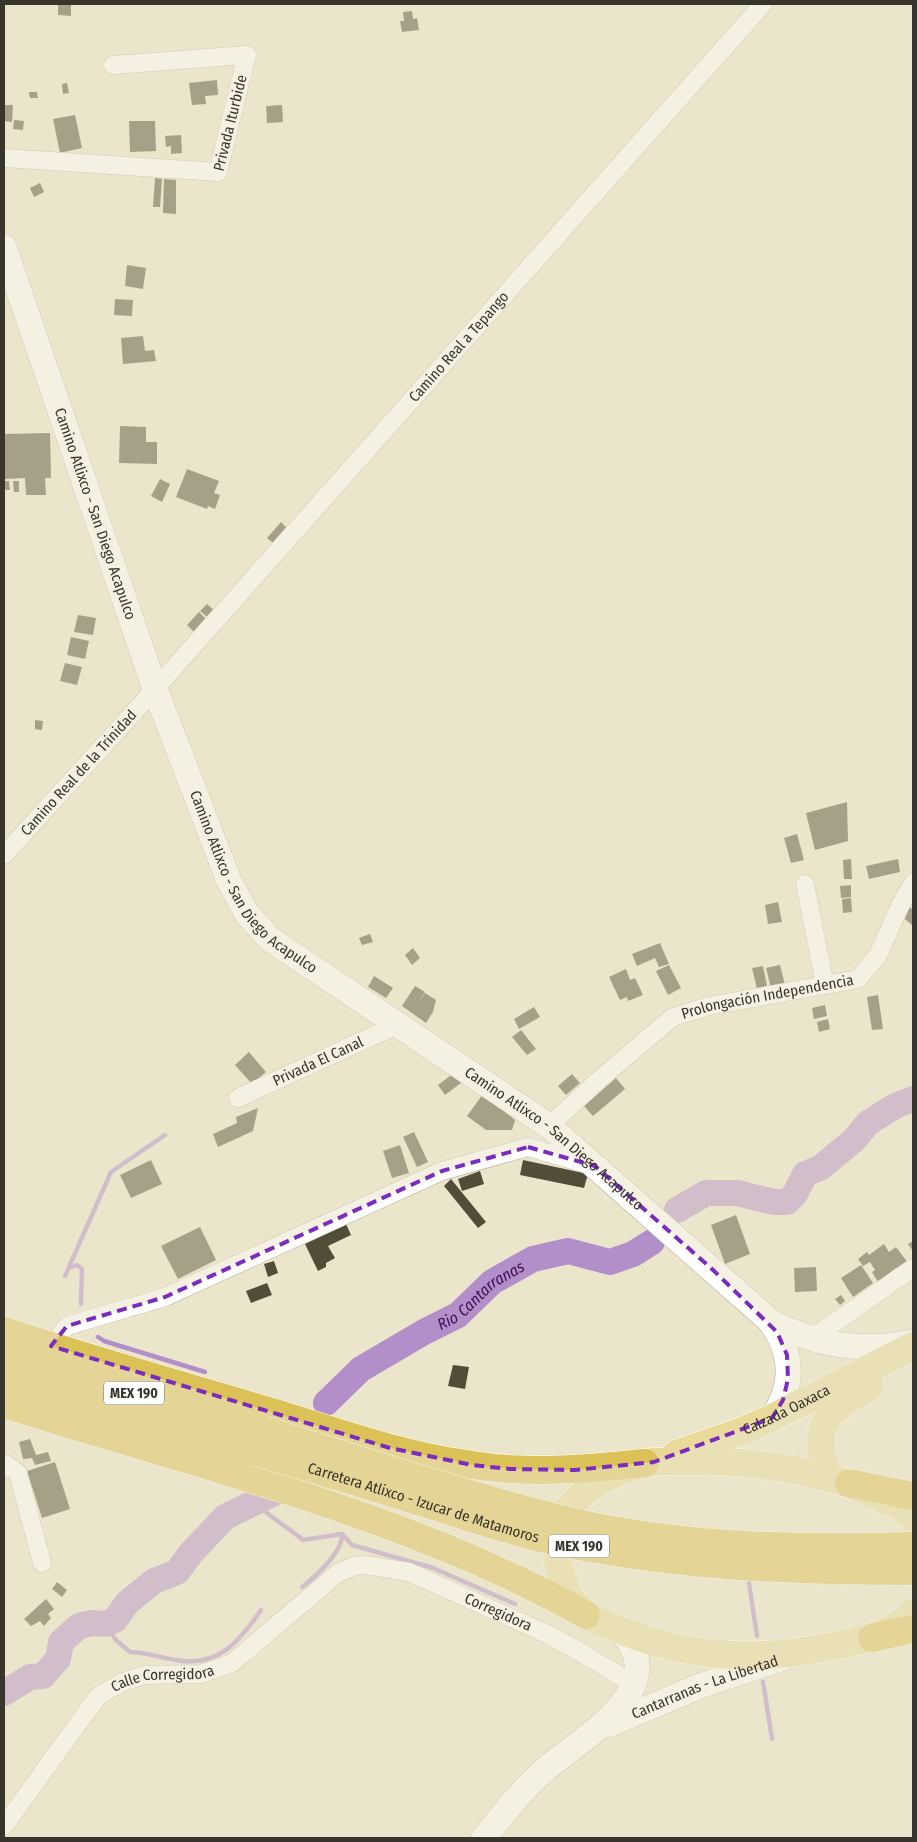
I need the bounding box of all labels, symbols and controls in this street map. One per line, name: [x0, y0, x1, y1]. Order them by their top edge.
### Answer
street label: Privada Iturbide: [210, 73, 251, 173]
street label: Camino Real a Tepango: [405, 288, 513, 406]
street label: Camino Atlixco - San Diego Acapulco: [51, 406, 140, 622]
street label: Camino Real de la Trinidad: [17, 706, 140, 840]
street label: Camino Atlixco - San Diego Acapulco: [186, 788, 321, 977]
street label: Prolongación Independencia: [679, 971, 855, 1023]
street label: Privada El Canal: [270, 1033, 366, 1090]
street label: Camino Atlixco - San Diego Acapulco: [461, 1063, 647, 1214]
water label: Rio Cantarranas: [434, 1257, 528, 1334]
street label: Calzada Oaxaca: [740, 1381, 833, 1439]
road number: MEX 190: [104, 1382, 164, 1405]
street label: Carretera Atlixco - Izucar de Matamoros: [306, 1459, 541, 1546]
road number: MEX 190: [549, 1534, 609, 1558]
street label: Corregidora: [462, 1589, 535, 1635]
street label: Cantarranas - La Libertad: [629, 1652, 780, 1723]
street label: Calle Corregidora: [108, 1661, 217, 1696]

